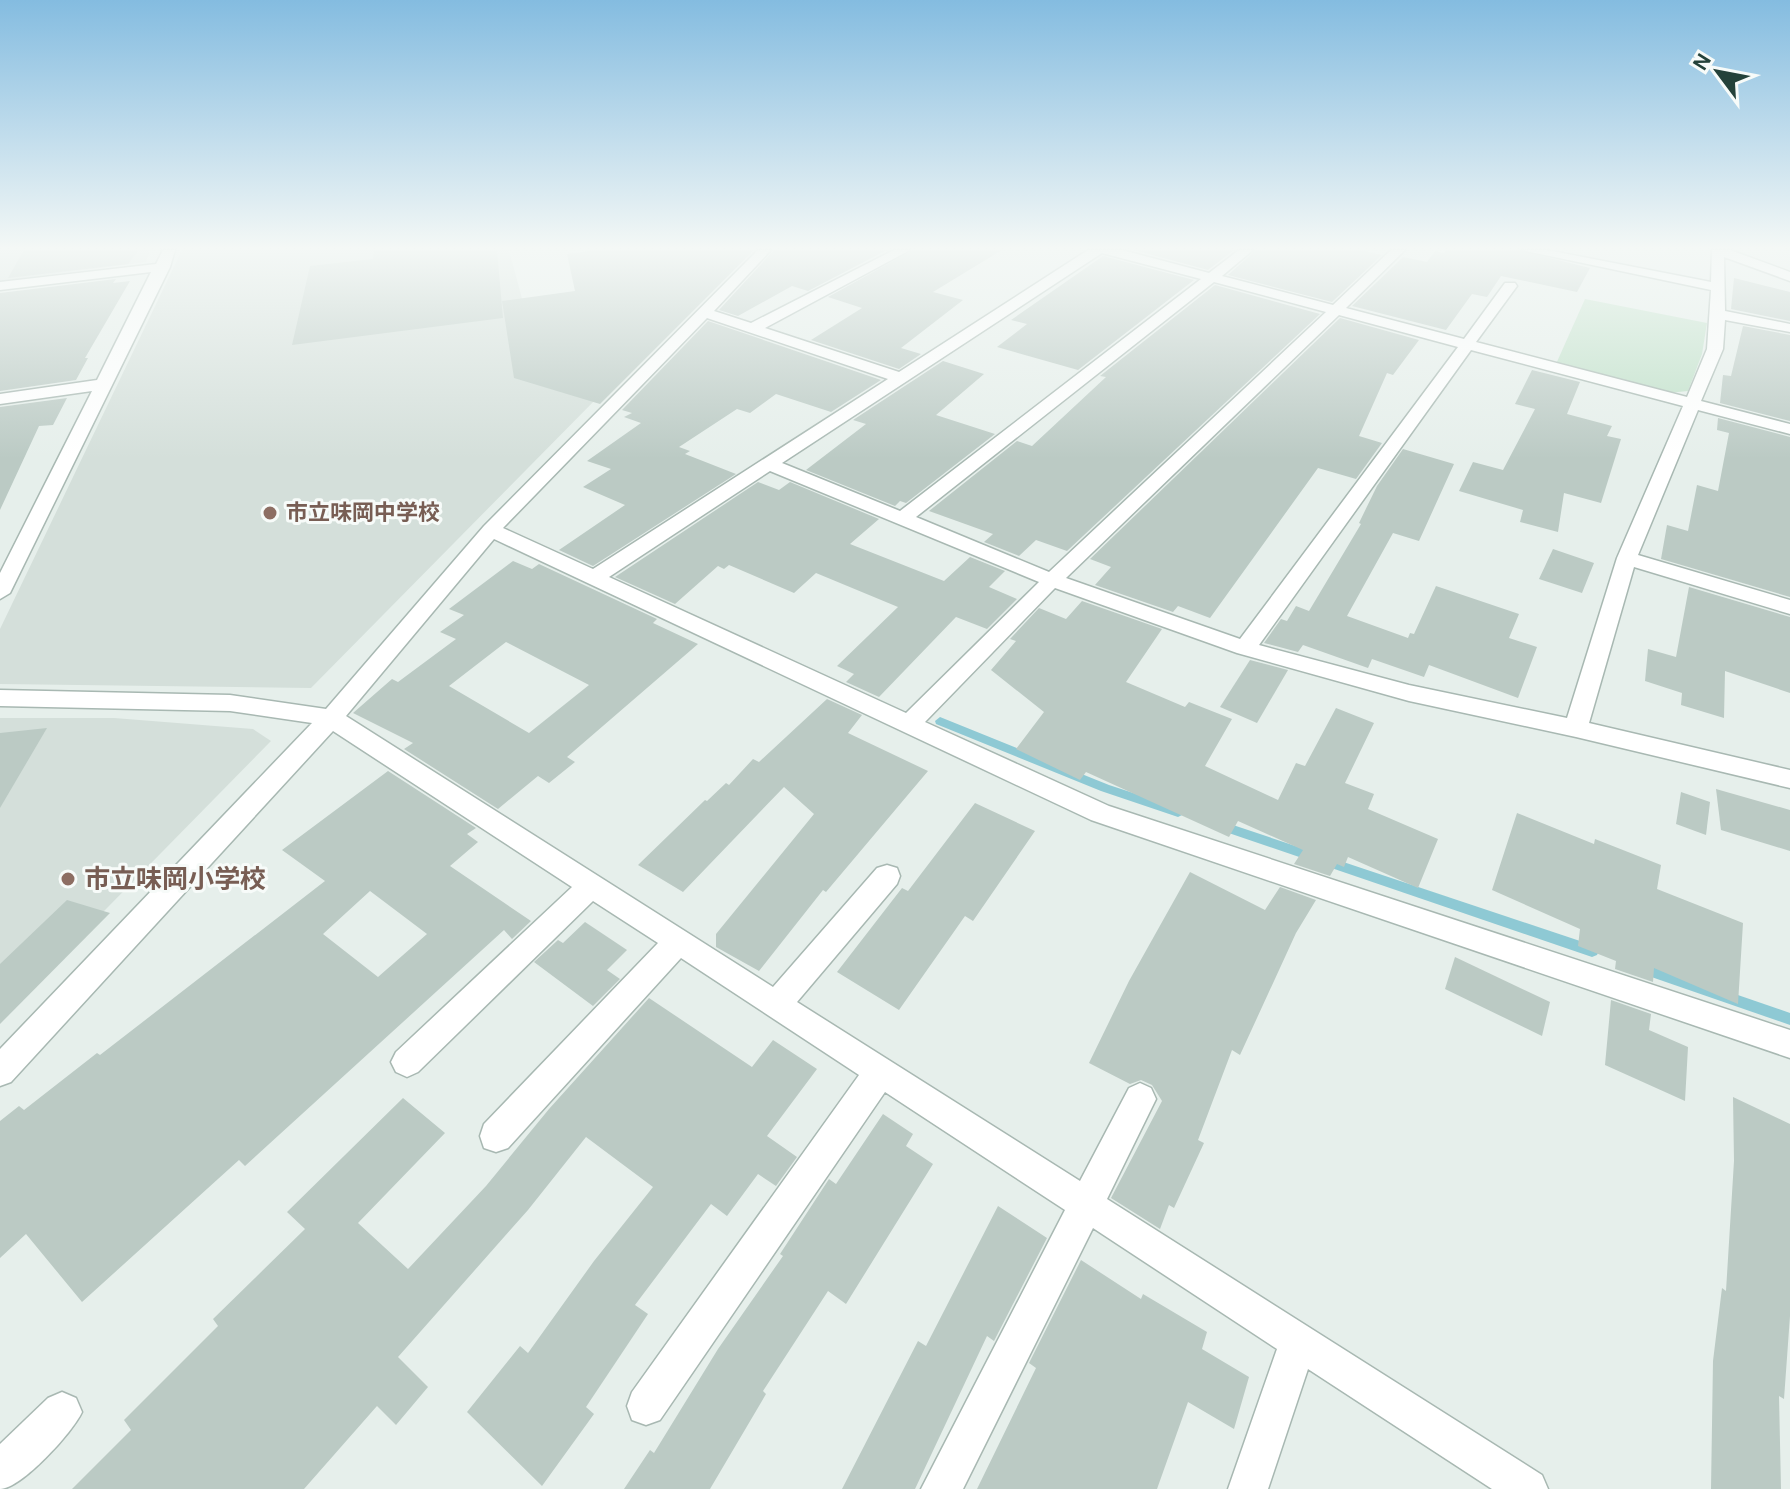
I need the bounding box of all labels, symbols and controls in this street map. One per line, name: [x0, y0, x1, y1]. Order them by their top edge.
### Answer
north arrow: [1678, 32, 1758, 112]
text: N: [1687, 48, 1717, 76]
place label: 市立味岡中学校: [286, 500, 440, 526]
marker: 市立味岡中学校: [261, 504, 279, 522]
place label: 市立味岡小学校: [84, 864, 266, 895]
marker: 市立味岡小学校: [59, 870, 77, 888]

